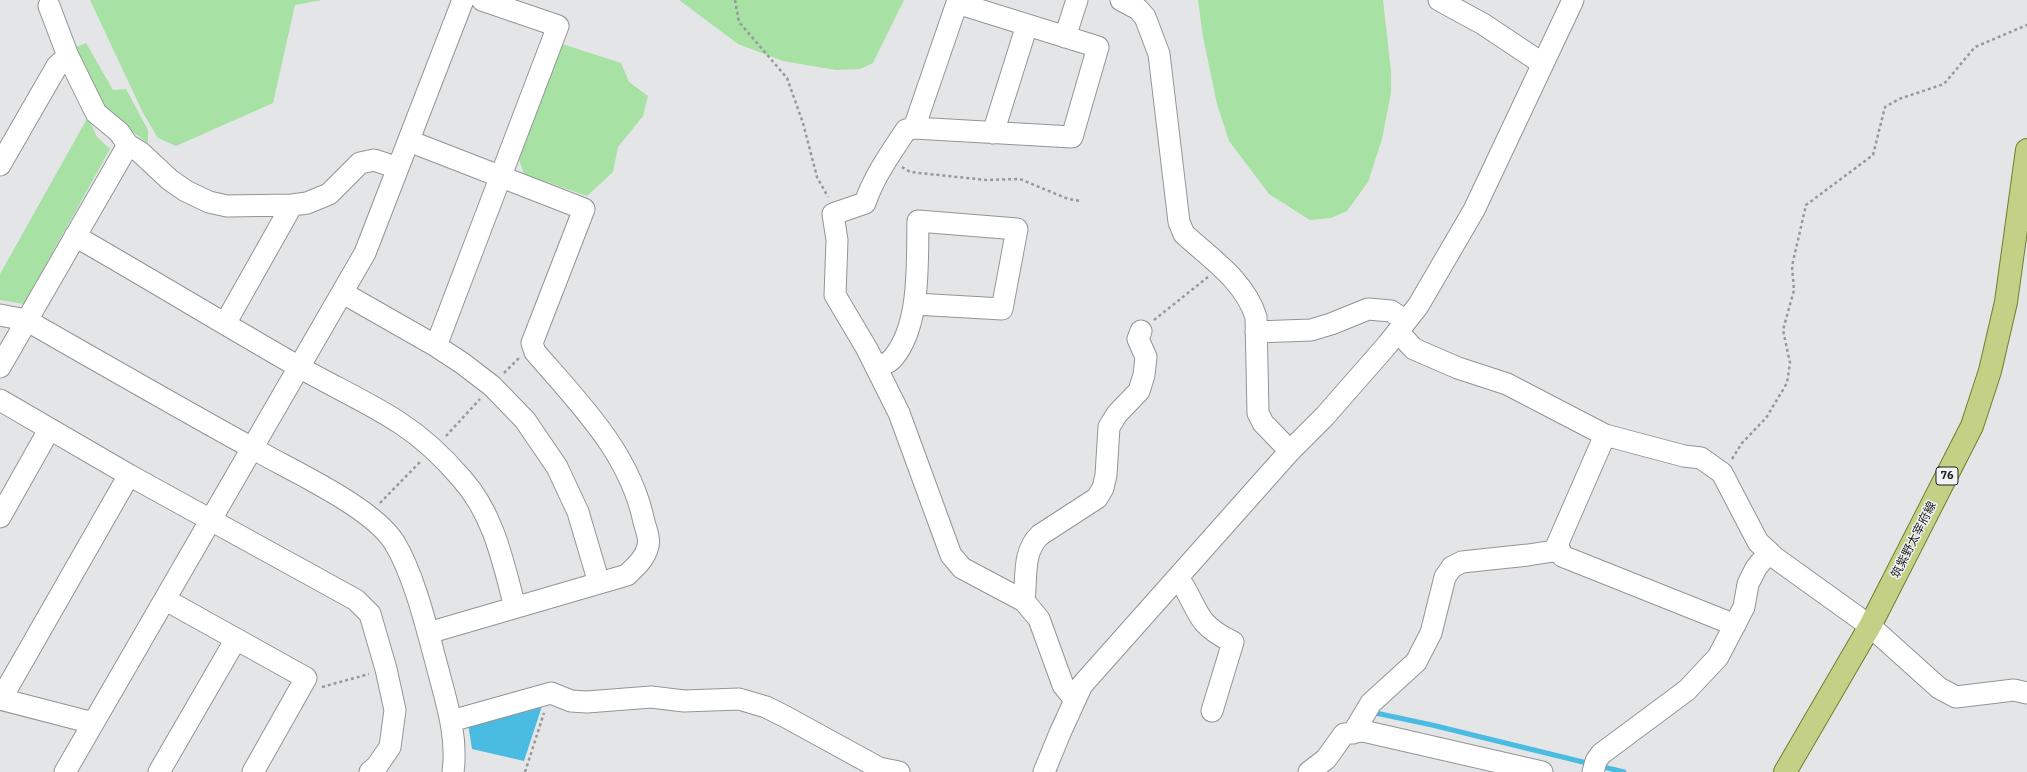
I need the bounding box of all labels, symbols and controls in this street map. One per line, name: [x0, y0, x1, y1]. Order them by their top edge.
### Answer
road number: 76: [1936, 467, 1958, 485]
street label: 筑紫野太宰府線: [1889, 499, 1939, 581]

